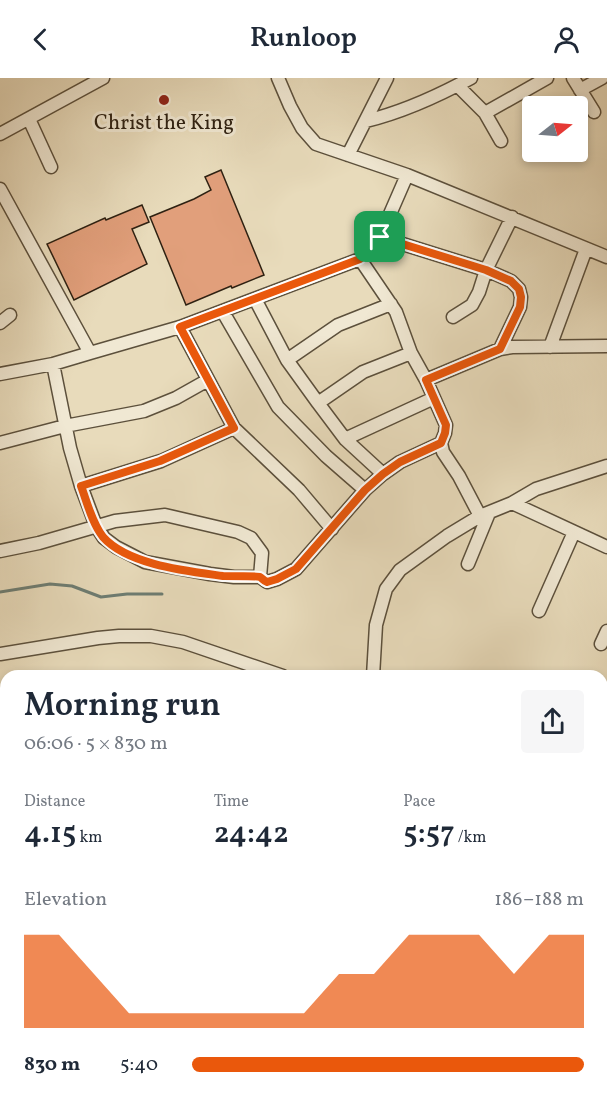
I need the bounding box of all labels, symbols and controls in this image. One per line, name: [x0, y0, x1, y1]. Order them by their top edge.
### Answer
text: Runloop: [250, 20, 357, 58]
icon: back: [24, 23, 57, 56]
icon: person: [550, 23, 583, 56]
marker: Christ the King: [157, 93, 171, 107]
north arrow: [522, 96, 588, 162]
map controls: [522, 96, 588, 162]
place label: Christ the King: [94, 109, 234, 138]
pin: [354, 211, 405, 262]
icon: arrive: [363, 220, 396, 253]
text: Morning run: [24, 684, 221, 730]
button: share: [521, 690, 584, 753]
text: 06:06 · 5 × 830 m: [24, 730, 168, 758]
text: Distance: [24, 791, 85, 813]
text: Time: [214, 791, 249, 813]
text: Pace: [403, 791, 435, 813]
text: 4.15: [24, 813, 76, 855]
text: 24:42: [214, 813, 289, 855]
text: 5:57: [403, 813, 455, 855]
text: km: [76, 827, 102, 849]
text: /km: [455, 827, 487, 849]
text: Elevation: [24, 886, 107, 914]
text: 186–188 m: [494, 886, 584, 914]
text: 830 m: [24, 1051, 80, 1079]
text: 5:40: [120, 1051, 158, 1079]

